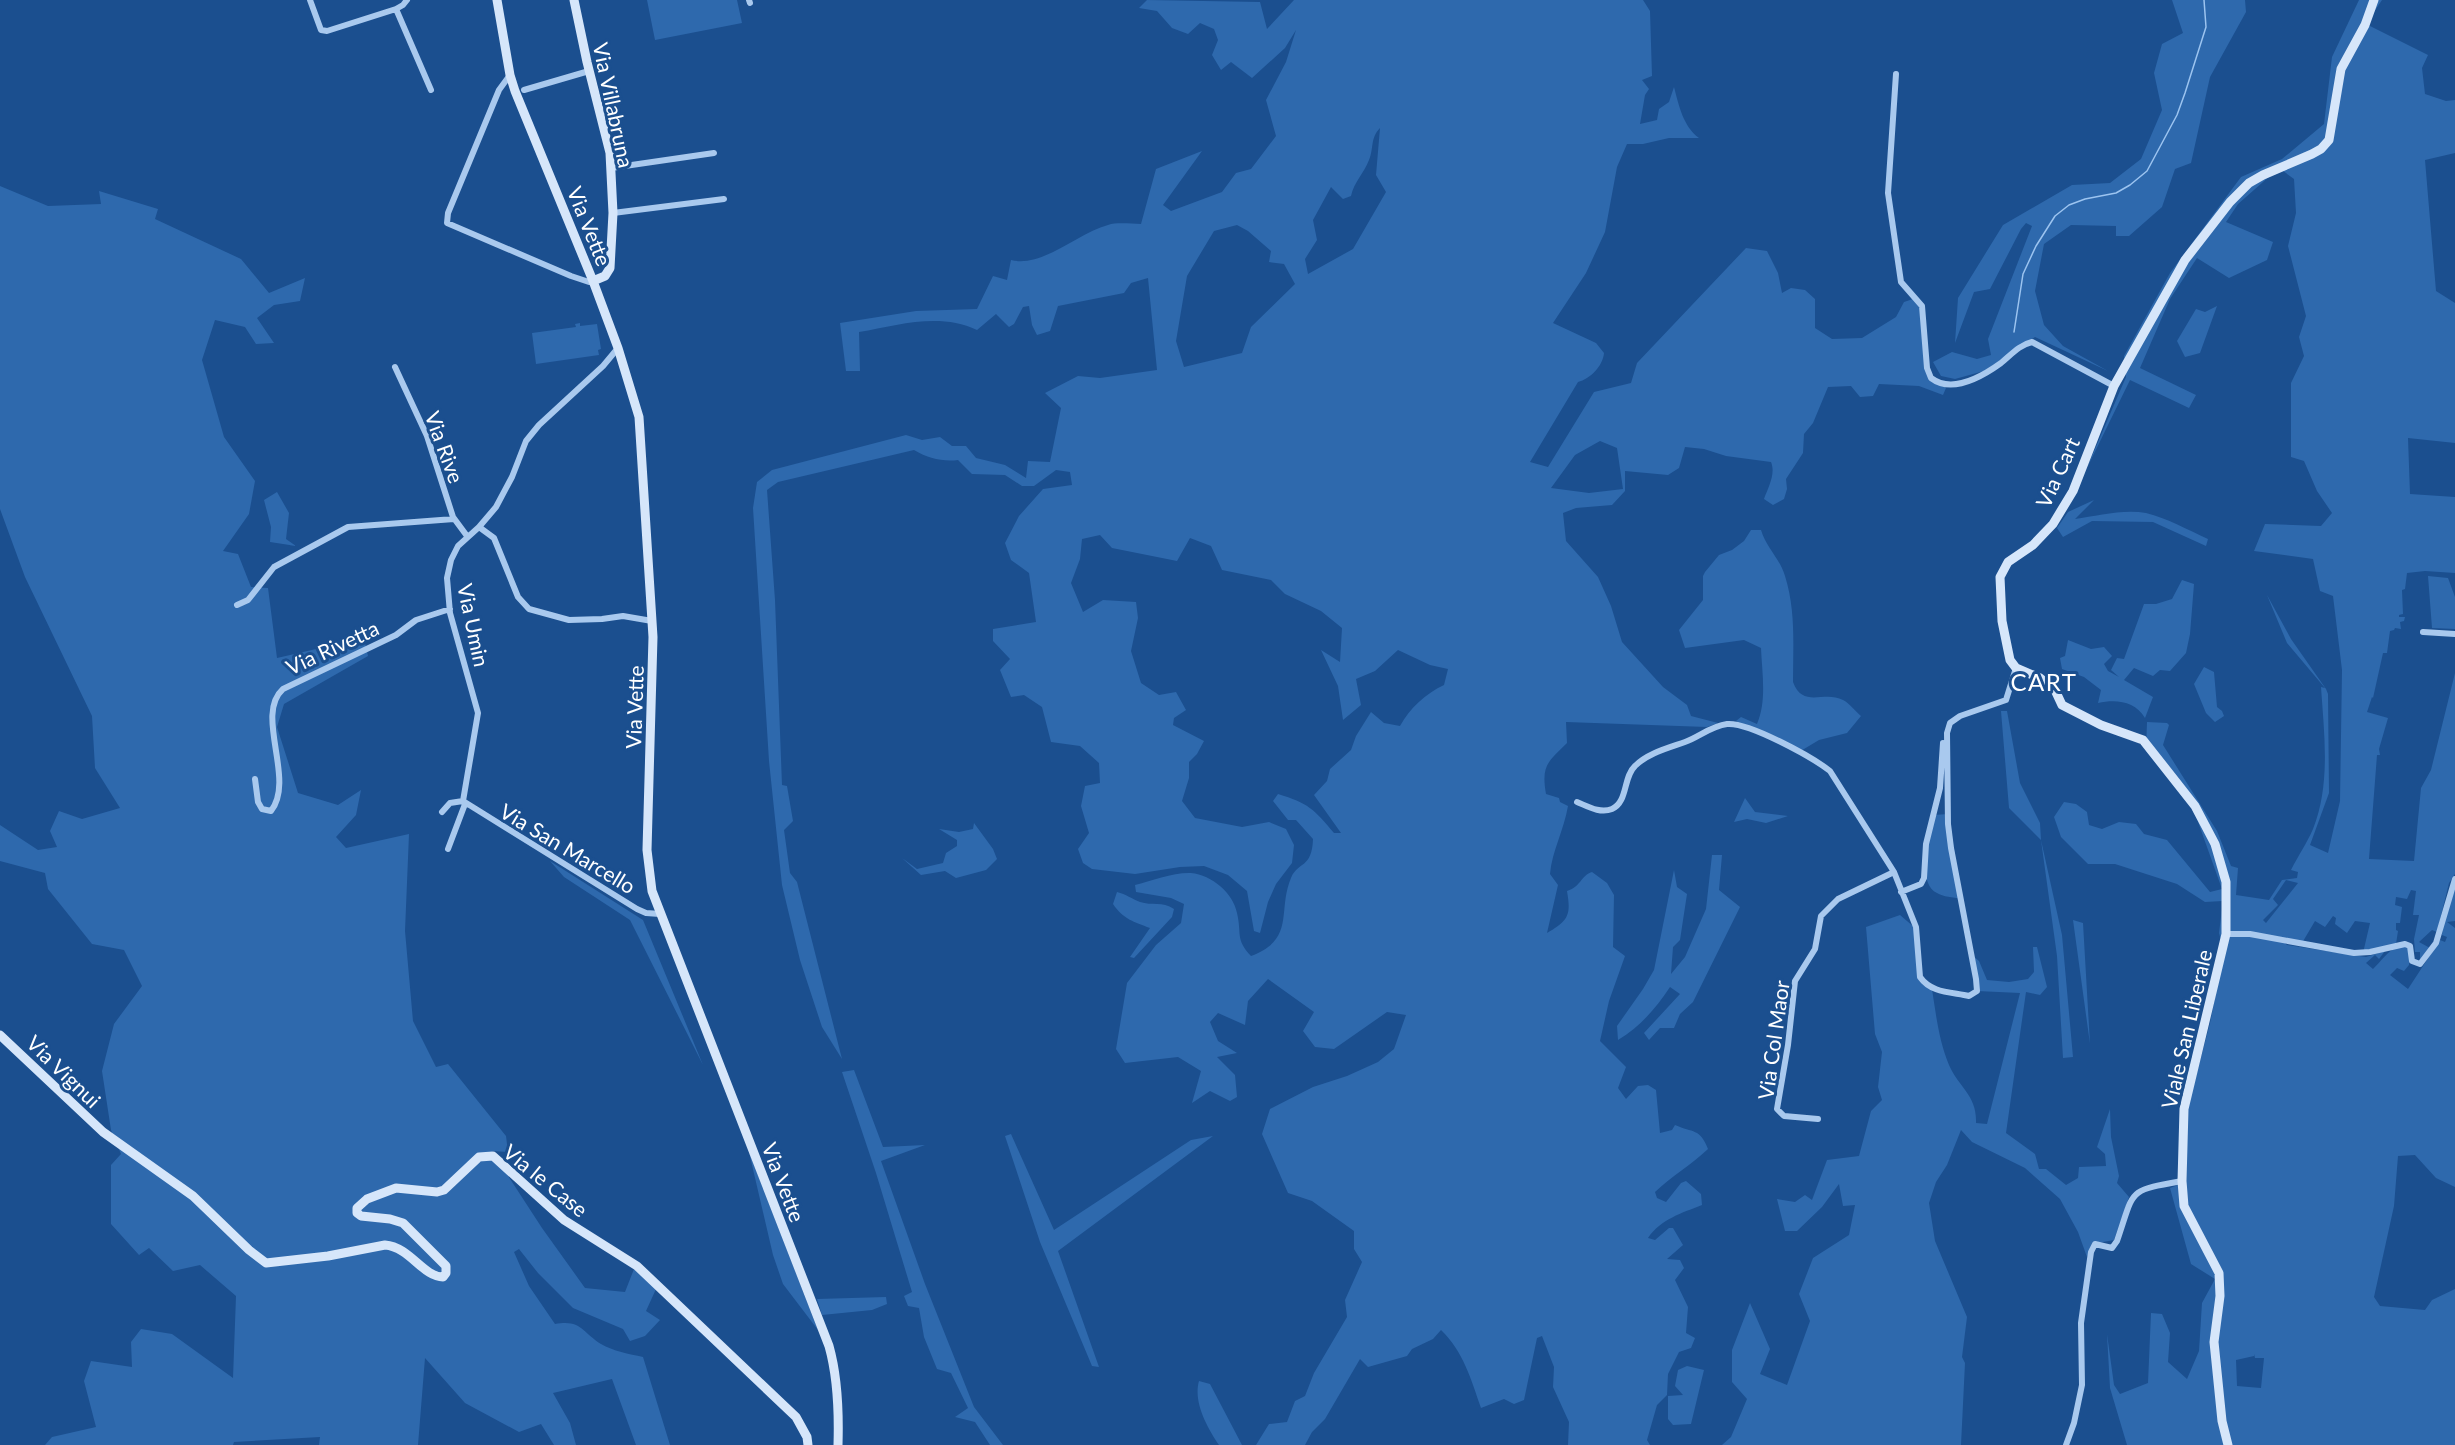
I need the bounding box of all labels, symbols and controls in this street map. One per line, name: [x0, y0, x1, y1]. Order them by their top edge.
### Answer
street label: Via Villabruna: [589, 40, 639, 170]
street label: Via Vette: [563, 183, 617, 269]
street label: Via Rive: [420, 408, 470, 486]
street label: Via Cart: [2030, 432, 2084, 511]
street label: Via Umin: [453, 581, 495, 669]
street label: Via Rivetta: [282, 615, 382, 679]
street label: Via Vette: [620, 665, 648, 749]
district label: CART: [2011, 667, 2077, 696]
street label: Via San Marcello: [496, 798, 640, 898]
street label: Viale San Liberale: [2156, 947, 2216, 1111]
street label: Via Col Maor: [1752, 978, 1794, 1101]
street label: Via Vignui: [22, 1030, 106, 1112]
street label: Via le Case: [499, 1138, 593, 1222]
street label: Via Vette: [757, 1139, 811, 1225]

